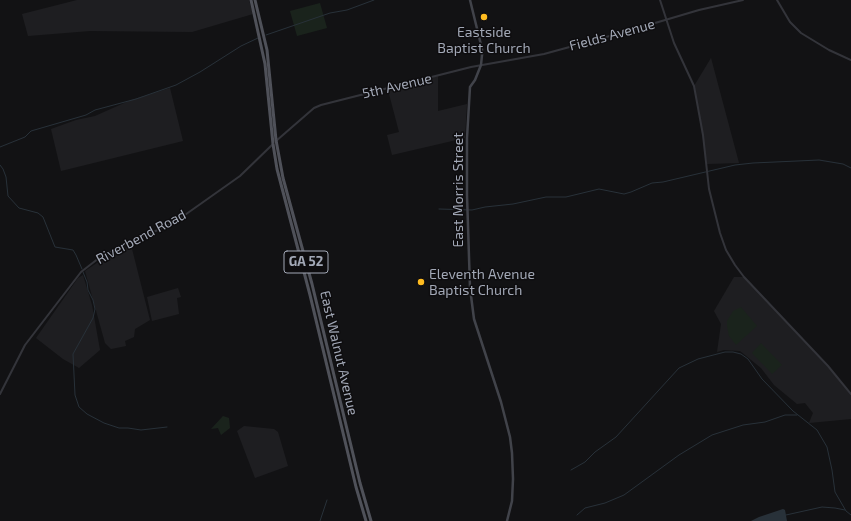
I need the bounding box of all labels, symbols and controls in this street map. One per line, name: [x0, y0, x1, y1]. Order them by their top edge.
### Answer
marker: Eastside Baptist Church: [479, 12, 489, 22]
street label: Fields Avenue: [567, 16, 657, 54]
place label: Eastside Baptist Church: [437, 24, 531, 56]
street label: 5th Avenue: [361, 70, 433, 102]
street label: East Morris Street: [450, 132, 466, 248]
street label: Riverbend Road: [93, 206, 189, 268]
road number: GA 52: [284, 251, 328, 273]
place label: Eleventh Avenue Baptist Church: [429, 266, 535, 298]
marker: Eleventh Avenue Baptist Church: [416, 277, 426, 287]
street label: East Walnut Avenue: [316, 289, 362, 417]

